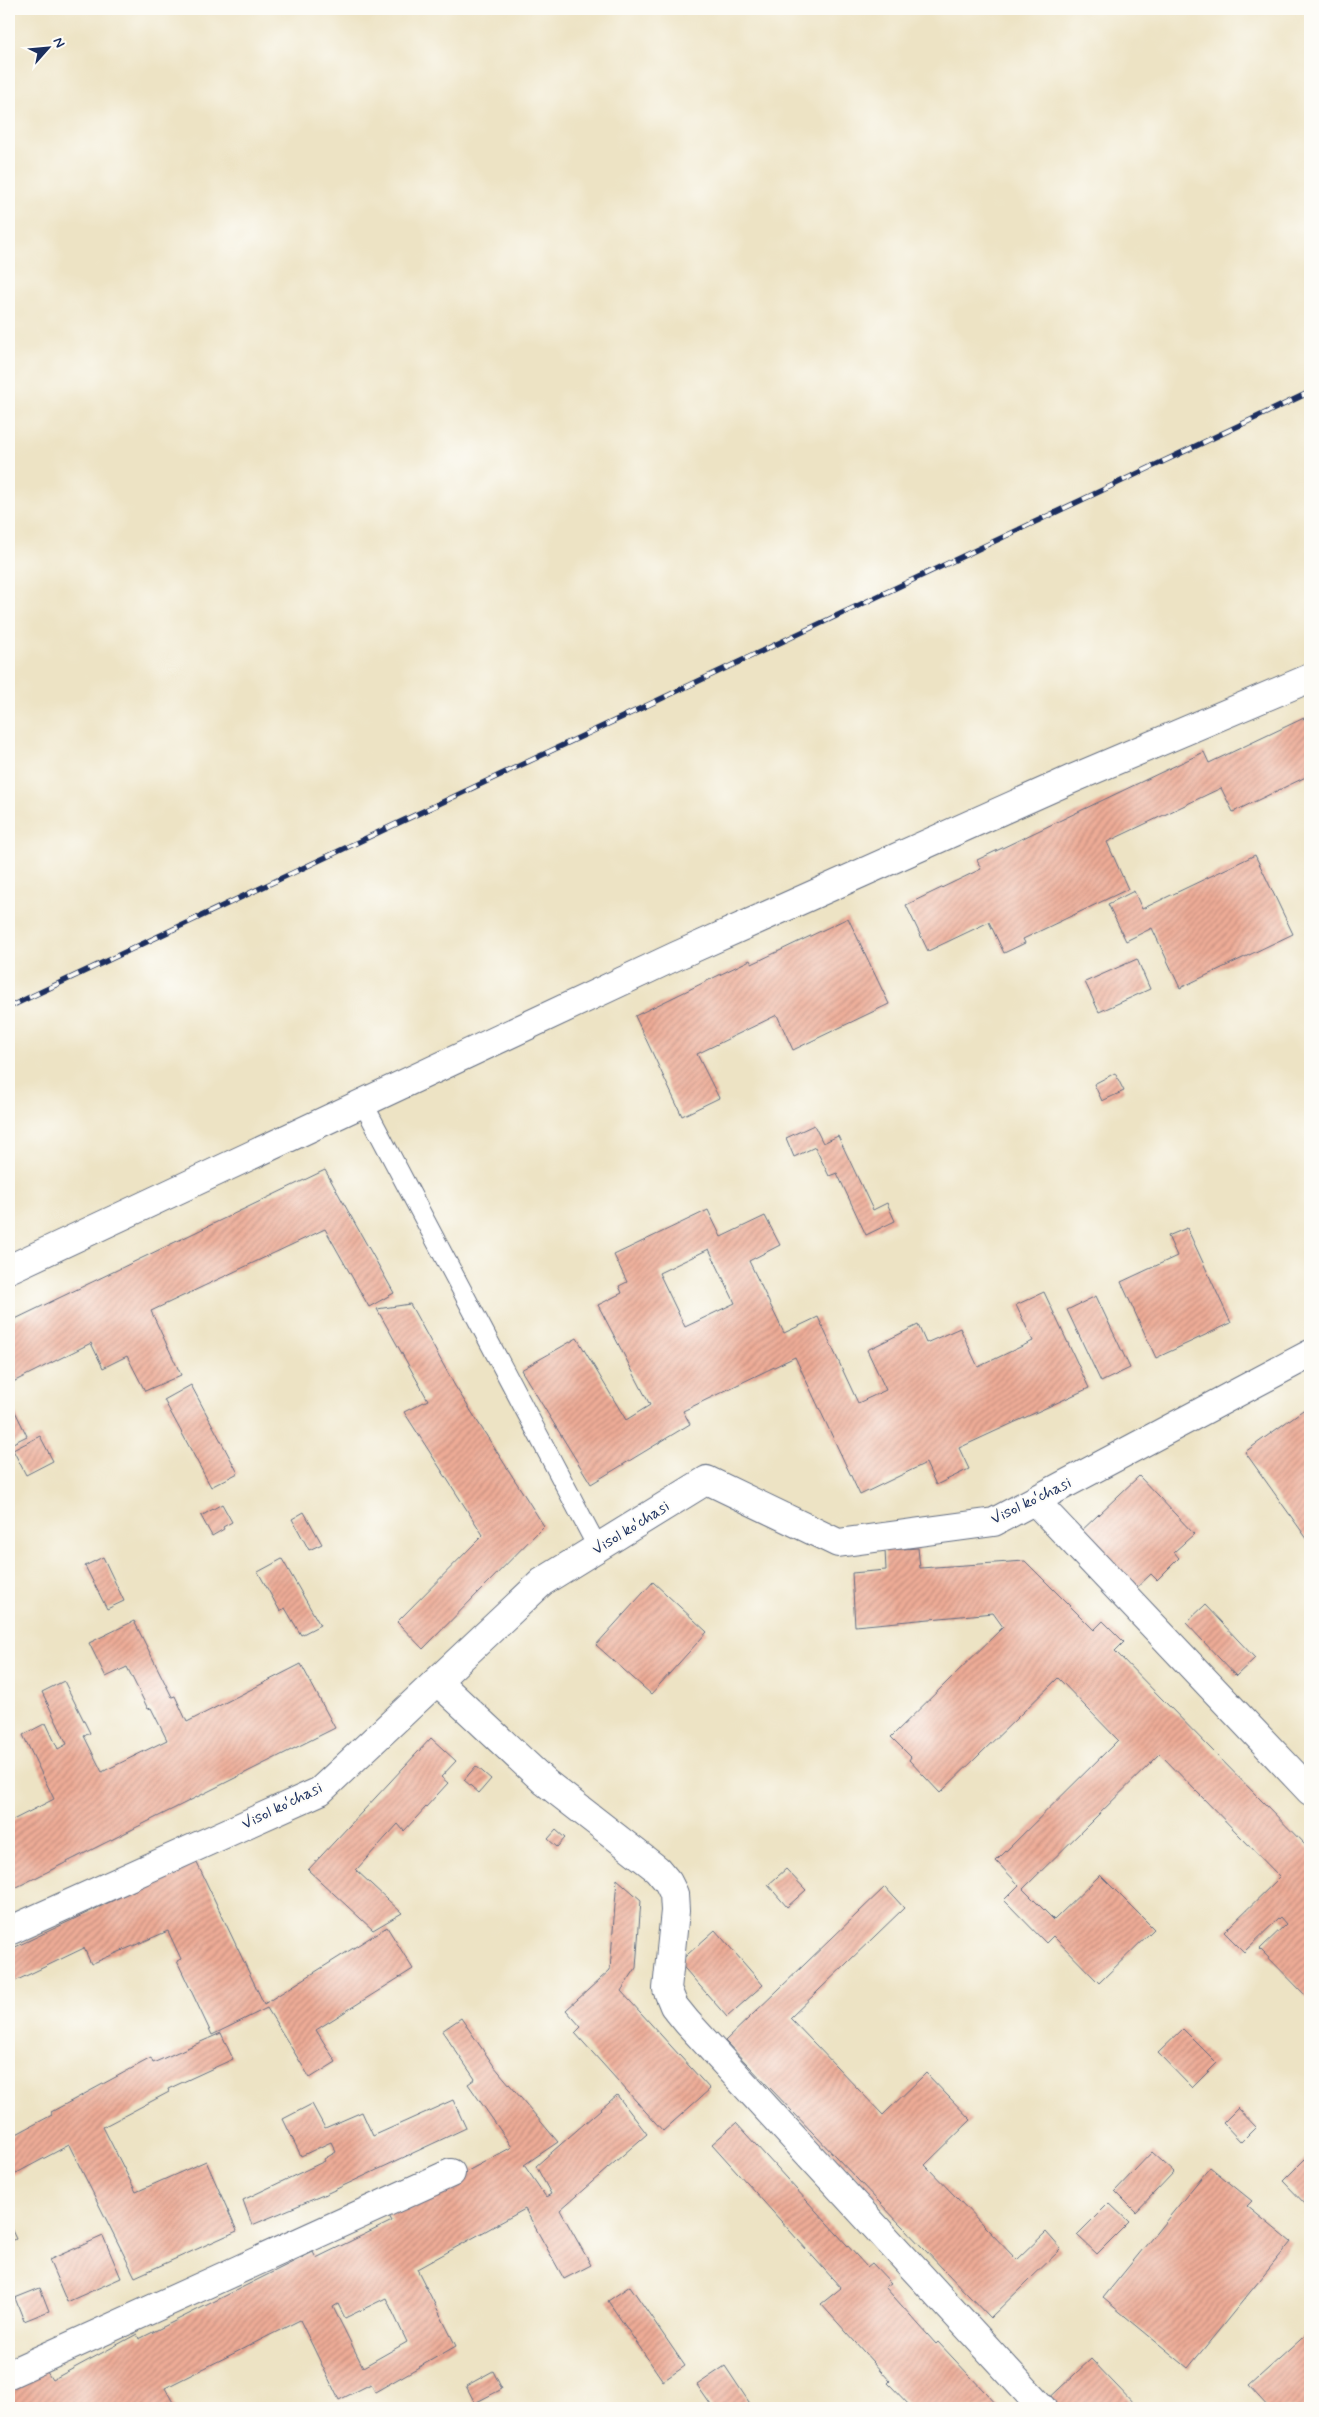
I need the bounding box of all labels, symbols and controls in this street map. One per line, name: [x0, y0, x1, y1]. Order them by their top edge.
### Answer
north arrow: [22, 22, 72, 72]
text: N: [49, 34, 69, 51]
street label: Visol koʻchasi: [987, 1472, 1075, 1530]
street label: Visol koʻchasi: [588, 1496, 674, 1560]
street label: Visol koʻchasi: [238, 1777, 326, 1835]

